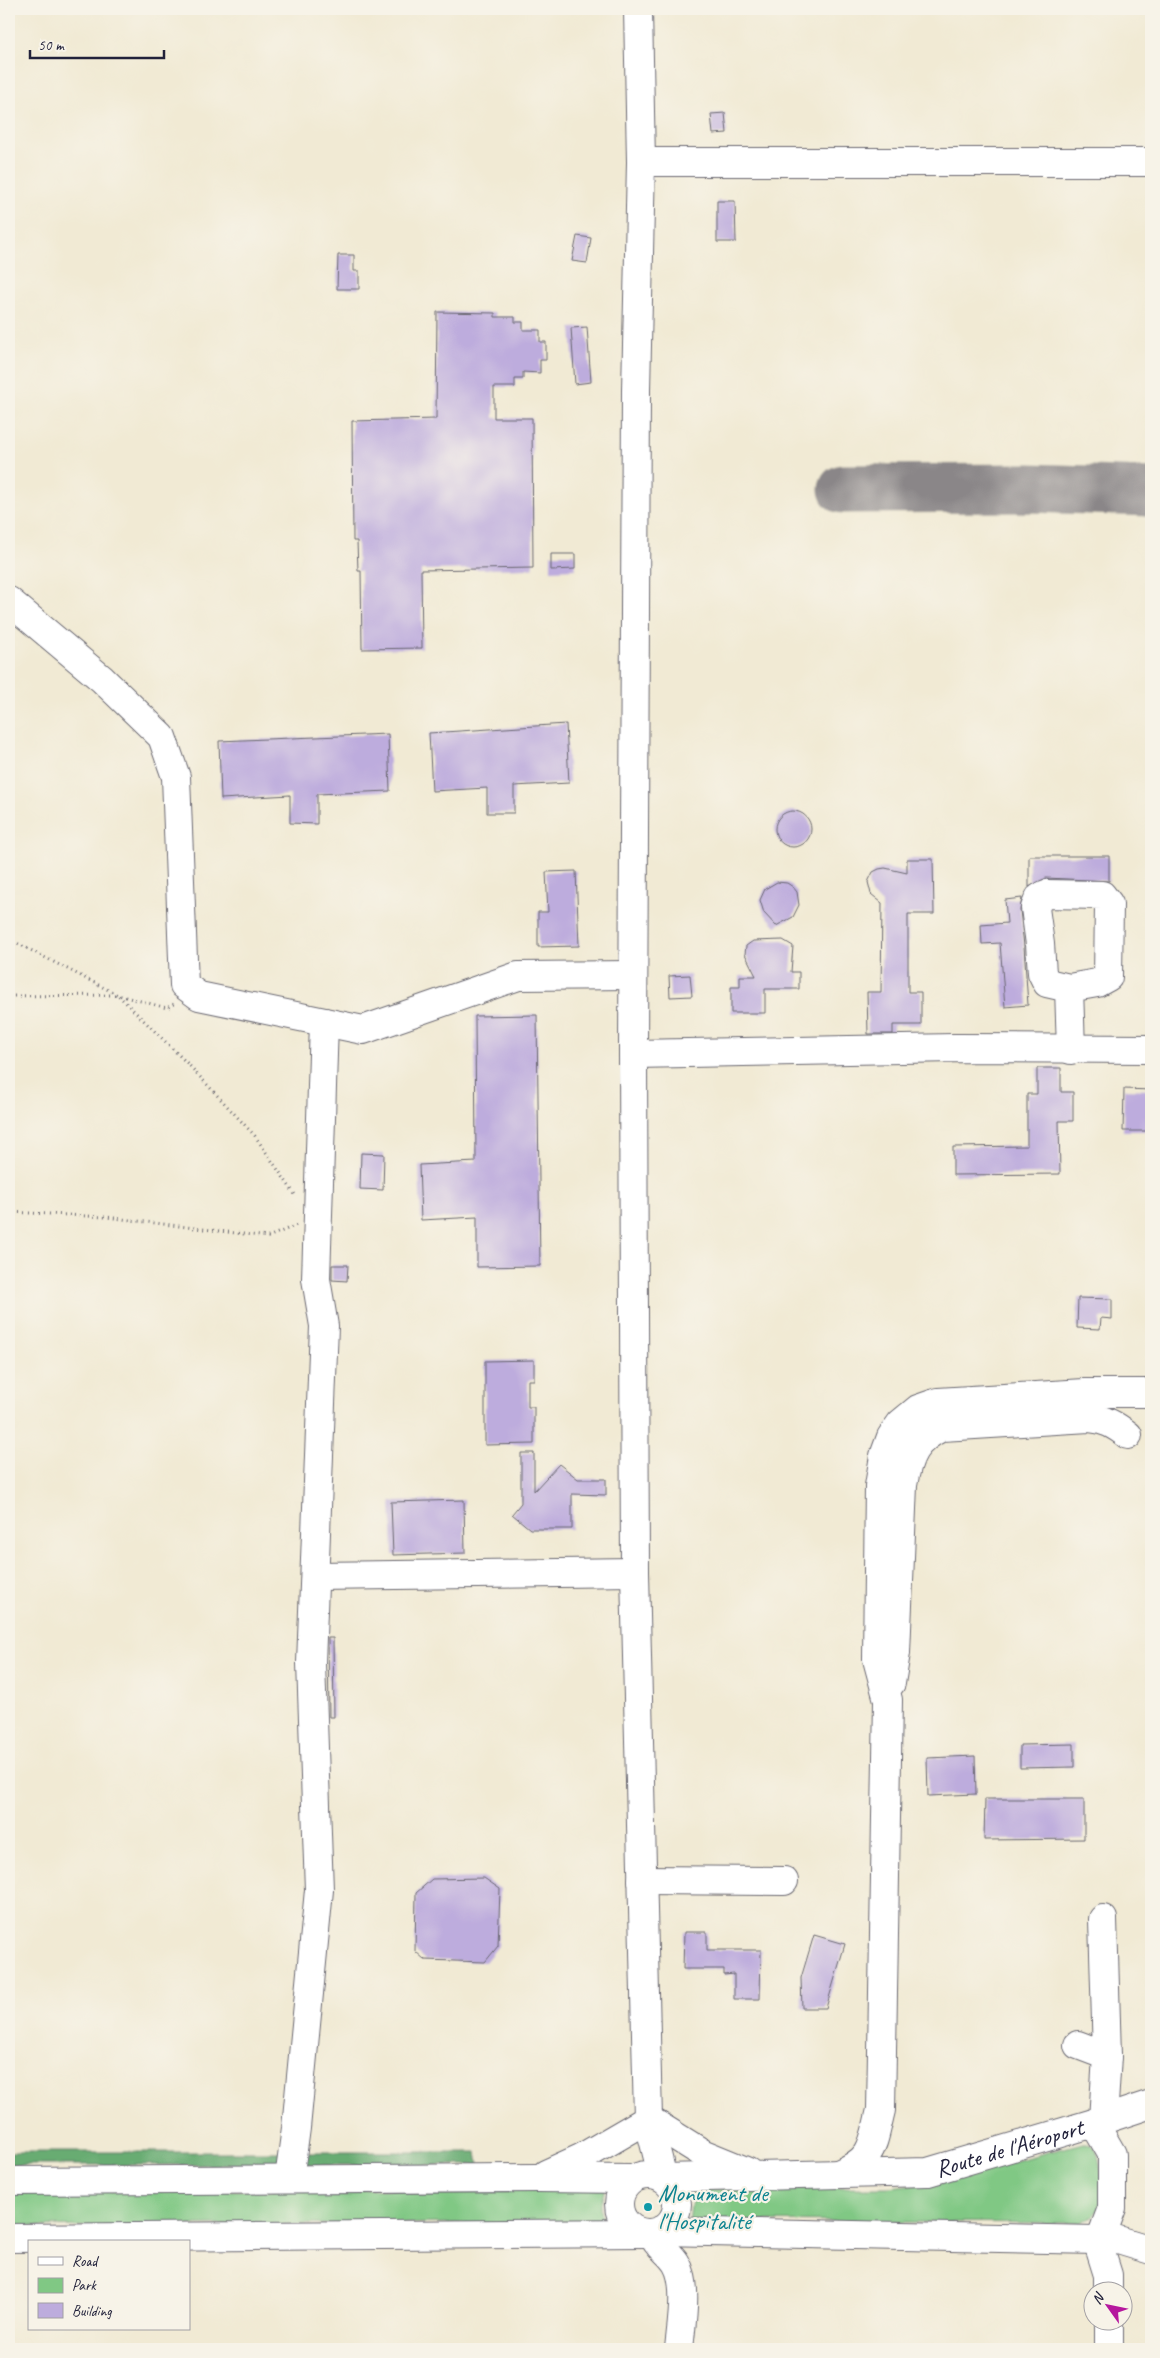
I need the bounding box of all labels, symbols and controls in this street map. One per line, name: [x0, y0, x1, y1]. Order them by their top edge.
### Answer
scale bar: [30, 28, 164, 60]
text: 50 m: [38, 36, 65, 55]
street label: Route de l'Aéroport: [932, 2111, 1089, 2184]
place label: Monument de l'Hospitalité: [658, 2178, 770, 2236]
marker: Monument de l'Hospitalité: [642, 2201, 654, 2213]
legend: [28, 2240, 190, 2330]
text: Road: [72, 2252, 99, 2271]
text: Park: [72, 2276, 97, 2295]
north arrow: [1082, 2280, 1132, 2330]
text: N: [1088, 2289, 1108, 2307]
text: Building: [72, 2302, 112, 2321]

